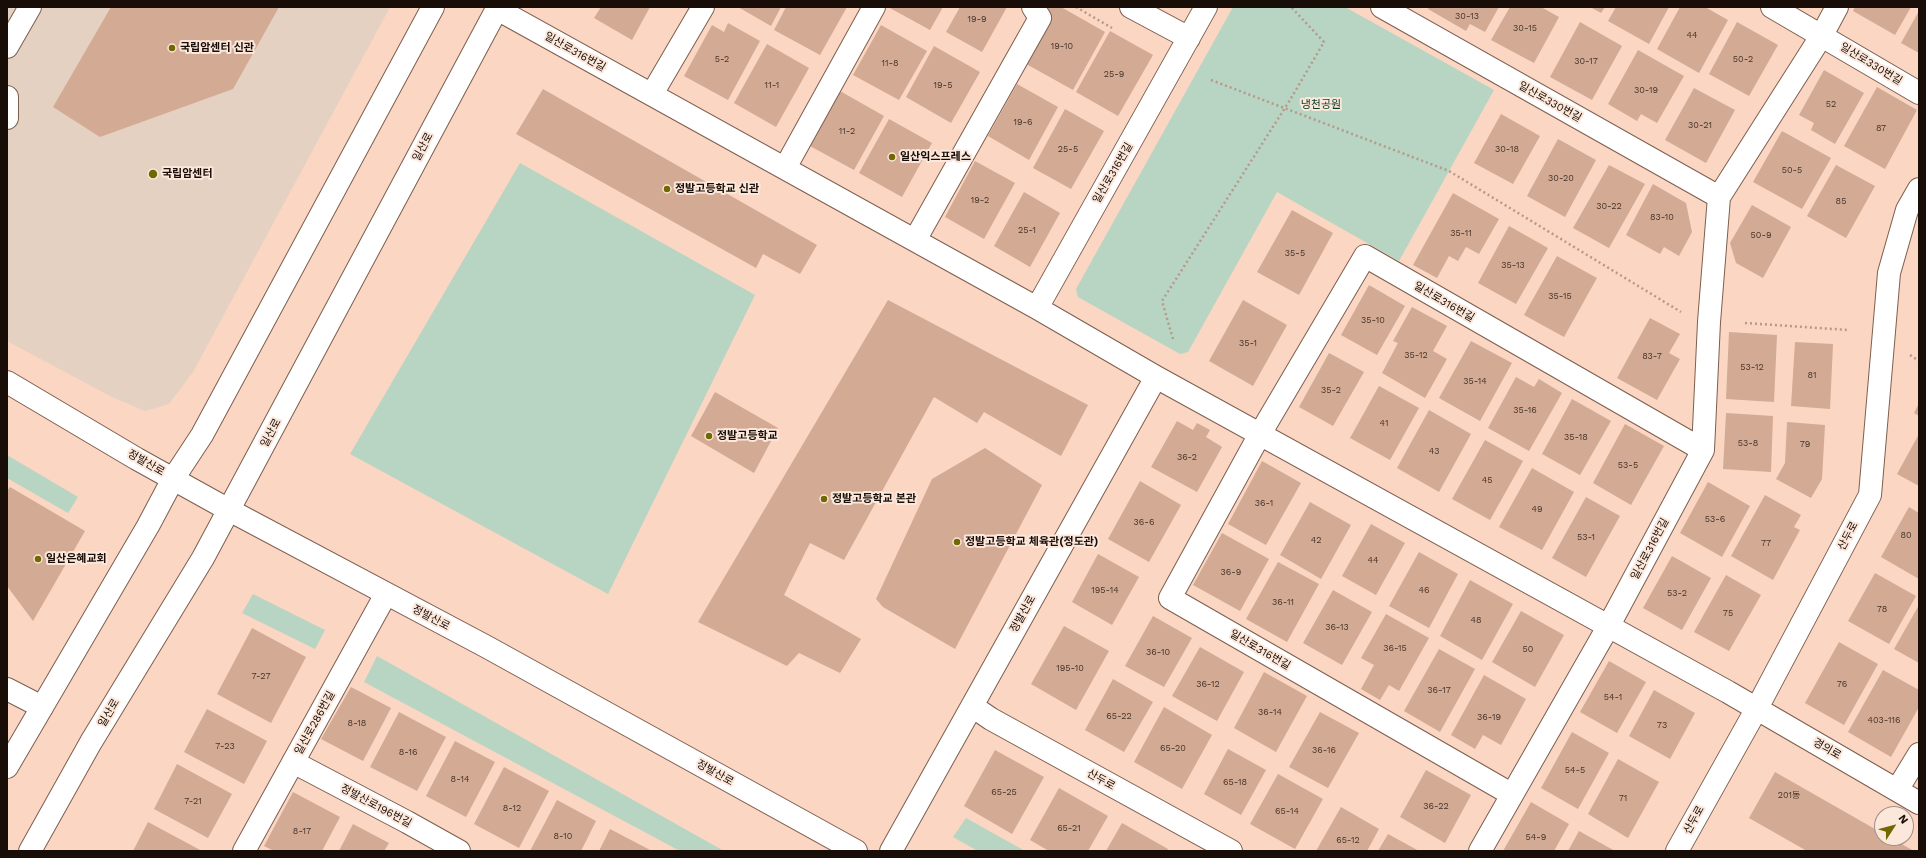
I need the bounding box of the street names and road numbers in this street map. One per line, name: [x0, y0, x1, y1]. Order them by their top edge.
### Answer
street label: 일산로316번길: [542, 30, 608, 74]
street label: 일산로330번길: [1837, 40, 1905, 88]
street label: 일산로330번길: [1516, 79, 1584, 125]
street label: 일산로: [410, 130, 436, 164]
street label: 일산로316번길: [1090, 140, 1136, 206]
street label: 일산로316번길: [1411, 279, 1477, 325]
street label: 일산로: [258, 416, 284, 450]
street label: 정발산로: [125, 447, 167, 479]
street label: 일산로316번길: [1628, 516, 1672, 582]
street label: 산두로: [1835, 519, 1861, 553]
street label: 정발산로: [1007, 593, 1039, 635]
street label: 정발산로: [410, 603, 452, 633]
street label: 일산로316번길: [1227, 627, 1293, 673]
street label: 일산로286번길: [292, 689, 338, 757]
street label: 일산로: [96, 697, 122, 729]
street label: 경의로: [1811, 736, 1843, 762]
street label: 정발산로: [694, 757, 736, 789]
street label: 산두로: [1085, 767, 1117, 793]
street label: 정발산로196번길: [338, 782, 414, 830]
street label: 산두로: [1681, 804, 1707, 836]

